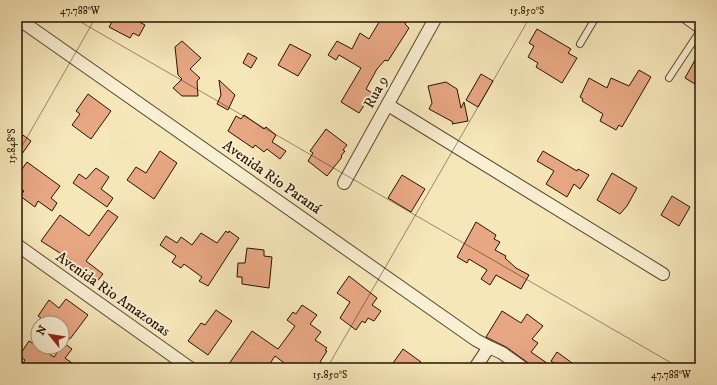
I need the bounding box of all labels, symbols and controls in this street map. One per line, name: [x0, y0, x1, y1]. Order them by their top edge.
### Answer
text: 47.788°W: [60, 5, 101, 17]
text: 15.850°S: [510, 5, 544, 17]
street label: Rua 9: [359, 72, 393, 112]
text: 15.848°S: [6, 129, 18, 163]
street label: Avenida Rio Paraná: [219, 136, 326, 219]
street label: Avenida Rio Amazonas: [52, 247, 174, 341]
north arrow: [30, 315, 70, 355]
text: N: [34, 323, 51, 338]
text: 15.850°S: [313, 369, 347, 381]
text: 47.788°W: [651, 369, 692, 381]

